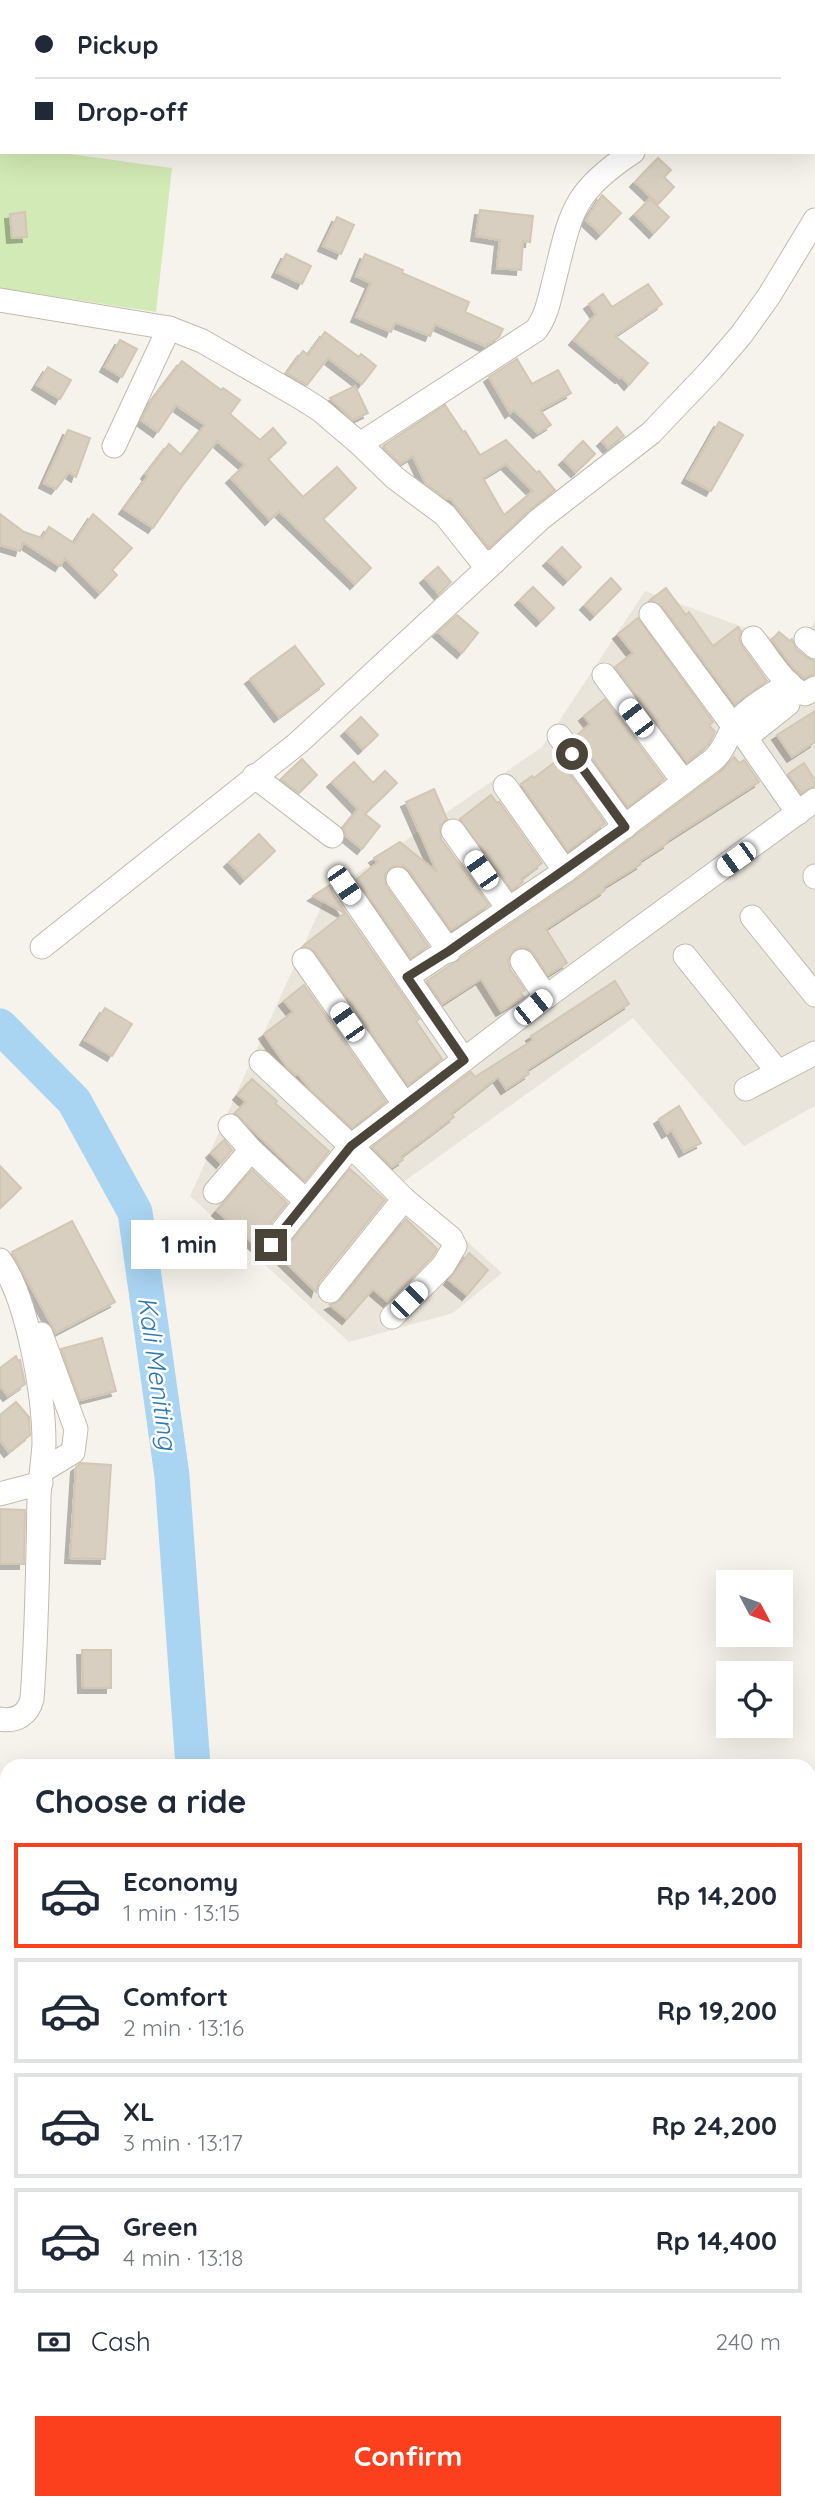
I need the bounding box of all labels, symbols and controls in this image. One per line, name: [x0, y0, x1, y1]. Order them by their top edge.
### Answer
text: Pickup: [77, 28, 159, 61]
text: Drop-off: [77, 95, 188, 128]
car: [615, 695, 658, 741]
route start: [556, 738, 588, 770]
car: [713, 838, 760, 880]
car: [461, 847, 502, 893]
car: [324, 862, 365, 908]
car: [511, 986, 556, 1028]
car: [327, 999, 368, 1045]
callout: 1 min: [131, 1220, 246, 1270]
route end: [255, 1229, 287, 1261]
text: 1 min: [161, 1230, 217, 1259]
car: [387, 1278, 432, 1322]
water label: Kali Meniting: [131, 1294, 185, 1453]
north arrow: [716, 1570, 793, 1647]
map controls: [716, 1570, 793, 1738]
button: locate: [716, 1661, 793, 1738]
text: Choose a ride: [35, 1781, 247, 1821]
icon: car: [39, 1864, 102, 1927]
text: Economy: [123, 1865, 238, 1898]
text: Rp 14,200: [656, 1879, 777, 1912]
text: 1 min · 13:15: [123, 1898, 240, 1927]
icon: car: [39, 1979, 102, 2042]
text: Comfort: [123, 1980, 228, 2013]
text: Rp 19,200: [657, 1994, 777, 2027]
text: 2 min · 13:16: [123, 2013, 244, 2042]
icon: car: [39, 2094, 102, 2157]
text: XL: [123, 2095, 155, 2128]
text: Rp 24,200: [652, 2109, 777, 2142]
text: 3 min · 13:17: [123, 2128, 243, 2157]
icon: car: [39, 2209, 102, 2272]
text: Green: [123, 2210, 198, 2243]
text: Rp 14,400: [656, 2224, 777, 2257]
text: 4 min · 13:18: [123, 2243, 243, 2272]
icon: cash: [35, 2323, 73, 2361]
text: Cash: [91, 2325, 151, 2358]
text: 240 m: [716, 2327, 781, 2356]
button: Confirm: [35, 2416, 781, 2496]

